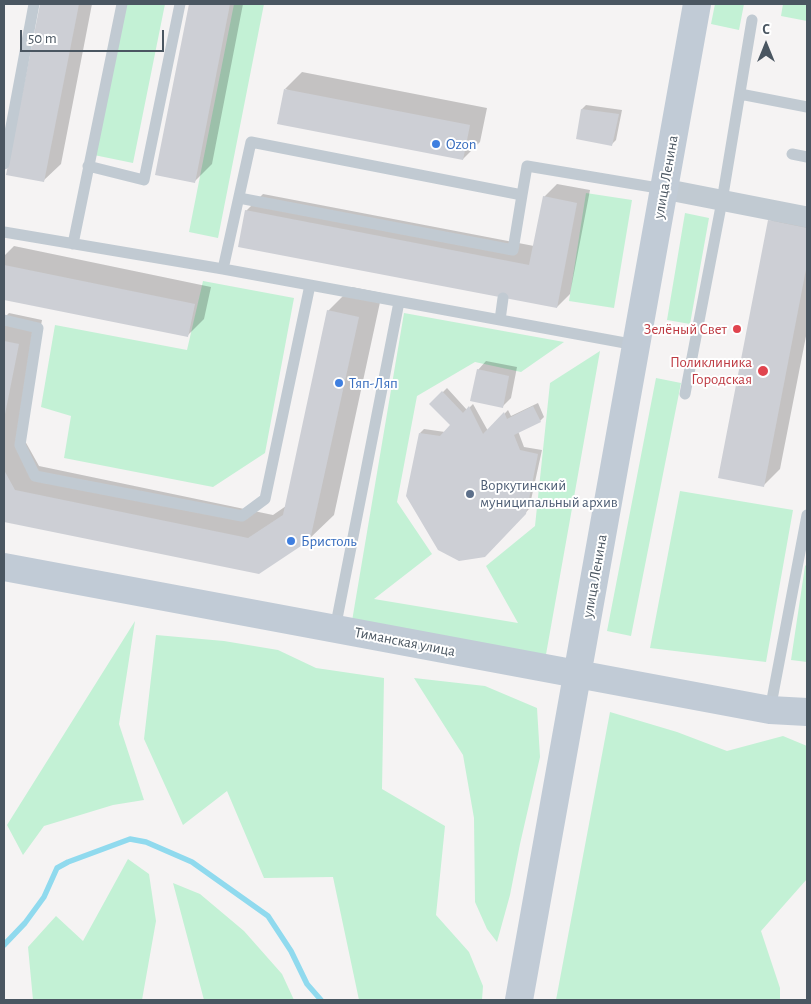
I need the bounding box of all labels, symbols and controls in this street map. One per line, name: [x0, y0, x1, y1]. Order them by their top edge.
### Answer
scale bar: [22, 20, 166, 52]
north arrow: [741, 20, 791, 70]
text: С: [762, 23, 770, 37]
text: 50 m: [28, 31, 57, 46]
street label: улица Ленина: [650, 134, 682, 220]
place label: Ozon: [446, 135, 476, 153]
marker: Ozon: [430, 138, 442, 150]
place label: Зелёный Свет: [644, 320, 727, 338]
marker: Зелёный Свет: [731, 323, 743, 335]
place label: Поликлиника Городская: [670, 353, 752, 388]
marker: Поликлиника Городская: [756, 364, 770, 378]
place label: Тяп-Ляп: [349, 374, 398, 392]
marker: Тяп-Ляп: [333, 377, 345, 389]
place label: Воркутинский муниципальный архив: [480, 476, 618, 511]
marker: Воркутинский муниципальный архив: [464, 488, 476, 500]
place label: Бристоль: [301, 532, 357, 550]
street label: улица Ленина: [579, 533, 611, 619]
marker: Бристоль: [285, 535, 297, 547]
street label: Тиманская улица: [353, 623, 457, 661]

